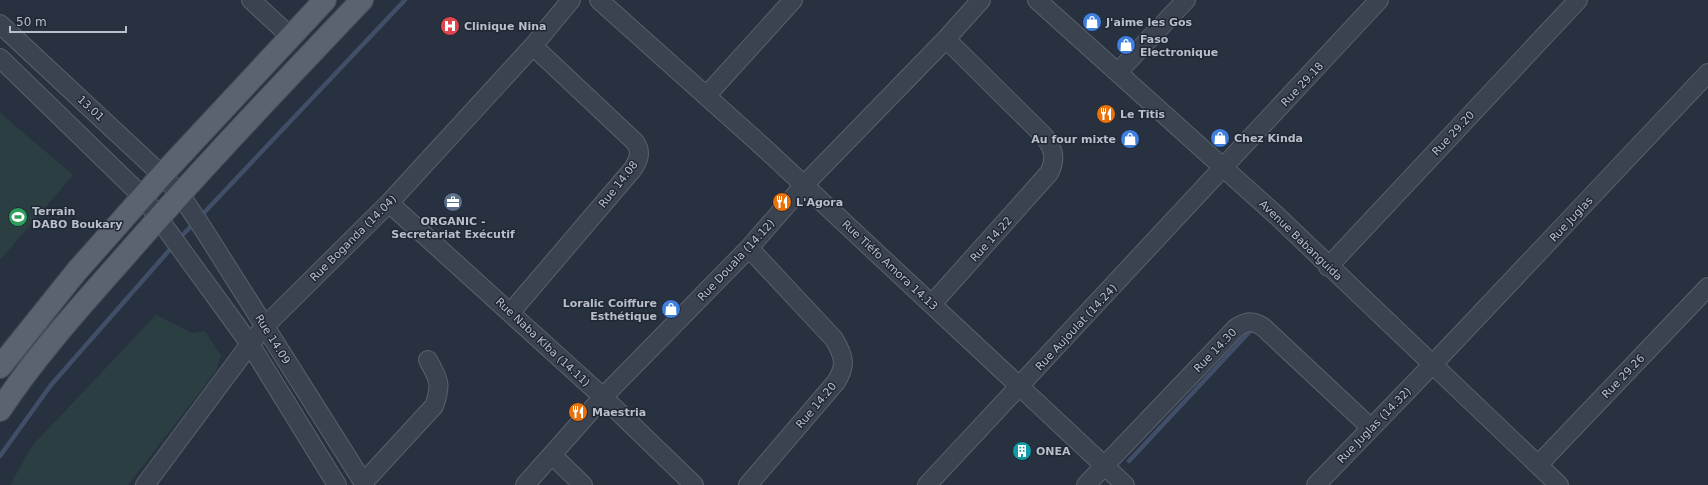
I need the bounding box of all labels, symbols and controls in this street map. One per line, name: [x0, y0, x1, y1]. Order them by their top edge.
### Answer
scale bar: [10, 8, 126, 34]
shop icon: J'aime les Gos: [1081, 11, 1103, 33]
text: 50 m: [16, 15, 47, 29]
hospital icon: Clinique Nina: [439, 15, 461, 37]
place label: J'aime les Gos: [1105, 16, 1193, 29]
place label: Clinique Nina: [464, 20, 546, 33]
place label: Faso Electronique: [1140, 33, 1218, 59]
shop icon: Faso Electronique: [1115, 34, 1137, 56]
street label: Rue 29.18: [1279, 59, 1326, 109]
street label: 13.01: [75, 93, 107, 124]
restaurant icon: Le Titis: [1095, 103, 1117, 125]
place label: Le Titis: [1120, 108, 1166, 121]
street label: Rue 29.20: [1430, 108, 1477, 158]
shop icon: Chez Kinda: [1209, 127, 1231, 149]
shop icon: Au four mixte: [1119, 128, 1141, 150]
place label: Chez Kinda: [1234, 132, 1303, 145]
place label: Au four mixte: [1031, 133, 1116, 146]
street label: Rue 14.08: [596, 158, 641, 210]
office icon: ORGANIC - Secretariat Exécutif: [442, 191, 464, 213]
restaurant icon: L'Agora: [771, 191, 793, 213]
street label: Rue Boganda (14.04): [308, 193, 399, 284]
street label: Rue Juglas: [1547, 194, 1596, 245]
place label: L'Agora: [796, 196, 843, 209]
street label: Avenue Babanguida: [1257, 197, 1345, 283]
place label: Terrain DABO Boukary: [32, 205, 122, 231]
sports icon: Terrain DABO Boukary: [7, 206, 29, 228]
street label: Rue 14.22: [968, 214, 1015, 264]
place label: ORGANIC - Secretariat Exécutif: [391, 215, 515, 241]
street label: Rue Douala (14.12): [695, 217, 777, 304]
street label: Rue Tiéfo Amora 14.13: [839, 218, 940, 313]
street label: Rue Aujoulat (14.24): [1033, 281, 1120, 373]
street label: Rue Naba Kiba (14.11): [493, 295, 592, 389]
place label: Loralic Coiffure Esthétique: [563, 297, 657, 323]
shop icon: Loralic Coiffure Esthétique: [660, 298, 682, 320]
street label: Rue 14.09: [252, 312, 293, 366]
street label: Rue 14.30: [1191, 326, 1239, 375]
street label: Rue 29.26: [1599, 352, 1647, 401]
street label: Rue 14.20: [793, 380, 839, 431]
street label: Rue Juglas (14.32): [1335, 385, 1414, 466]
restaurant icon: Maestria: [567, 401, 589, 423]
place label: Maestria: [592, 406, 646, 419]
building icon: ONEA: [1011, 440, 1033, 462]
place label: ONEA: [1036, 445, 1071, 458]

